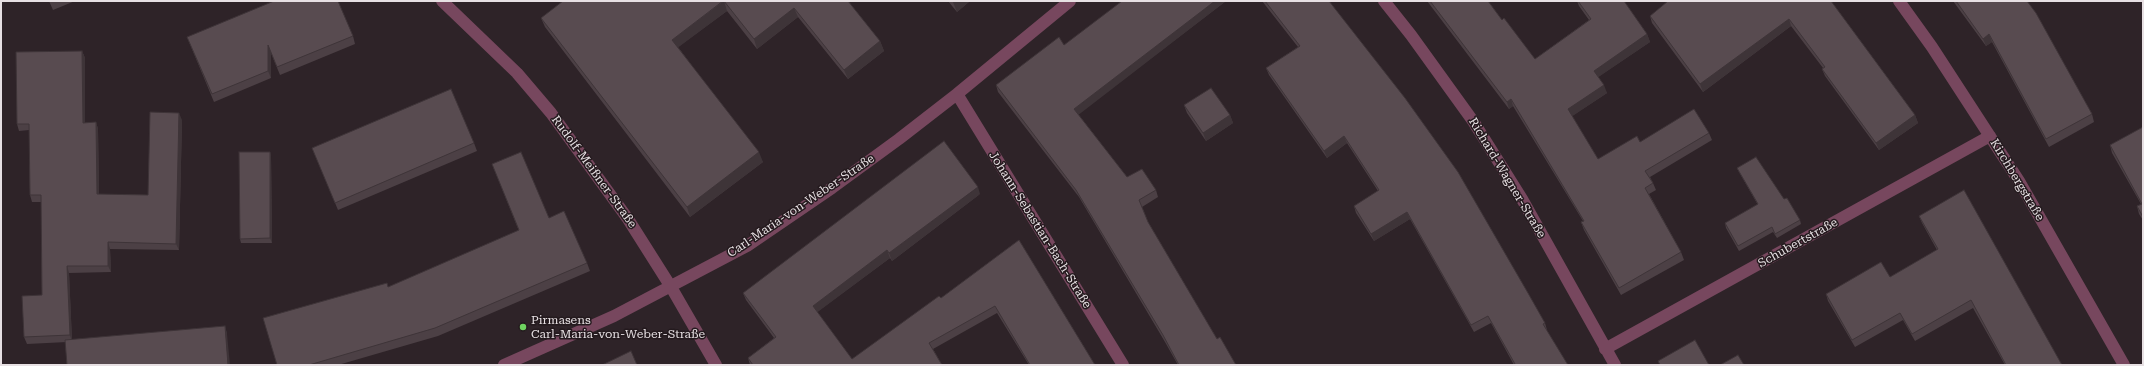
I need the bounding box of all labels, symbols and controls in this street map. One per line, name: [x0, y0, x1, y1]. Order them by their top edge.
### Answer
street label: Rudolf-Meißner-Straße: [548, 113, 640, 231]
street label: Richard-Wagner-Straße: [1465, 115, 1549, 241]
street label: Kirchbergstraße: [1987, 136, 2047, 224]
street label: Johann-Sebastian-Bach-Straße: [986, 149, 1094, 311]
street label: Carl-Maria-von-Weber-Straße: [725, 151, 877, 261]
street label: Schubertstraße: [1756, 215, 1840, 271]
place label: Pirmasens Carl-Maria-von-Weber-Straße: [531, 313, 705, 341]
marker: Pirmasens Carl-Maria-von-Weber-Straße: [518, 322, 528, 332]

